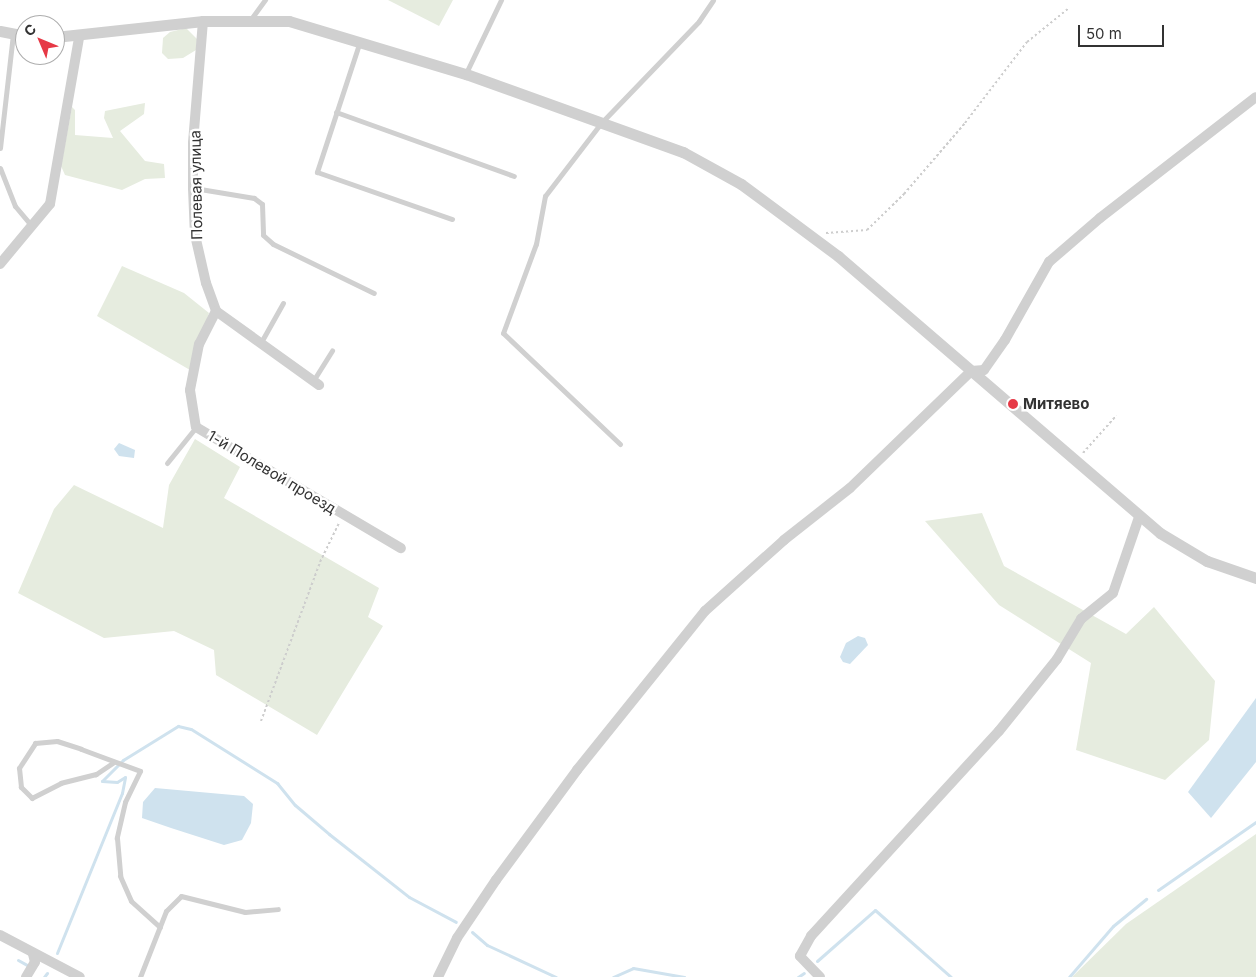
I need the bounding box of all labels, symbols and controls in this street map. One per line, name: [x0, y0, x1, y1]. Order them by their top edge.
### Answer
north arrow: [15, 15, 65, 65]
scale bar: [1081, 15, 1167, 47]
text: С: [20, 20, 39, 39]
text: 50 m: [1086, 24, 1122, 43]
street label: Полевая улица: [186, 130, 206, 240]
place label: Митяево: [1023, 395, 1089, 413]
marker: Митяево: [1007, 398, 1019, 410]
street label: 1-й Полевой проезд: [204, 426, 340, 518]

